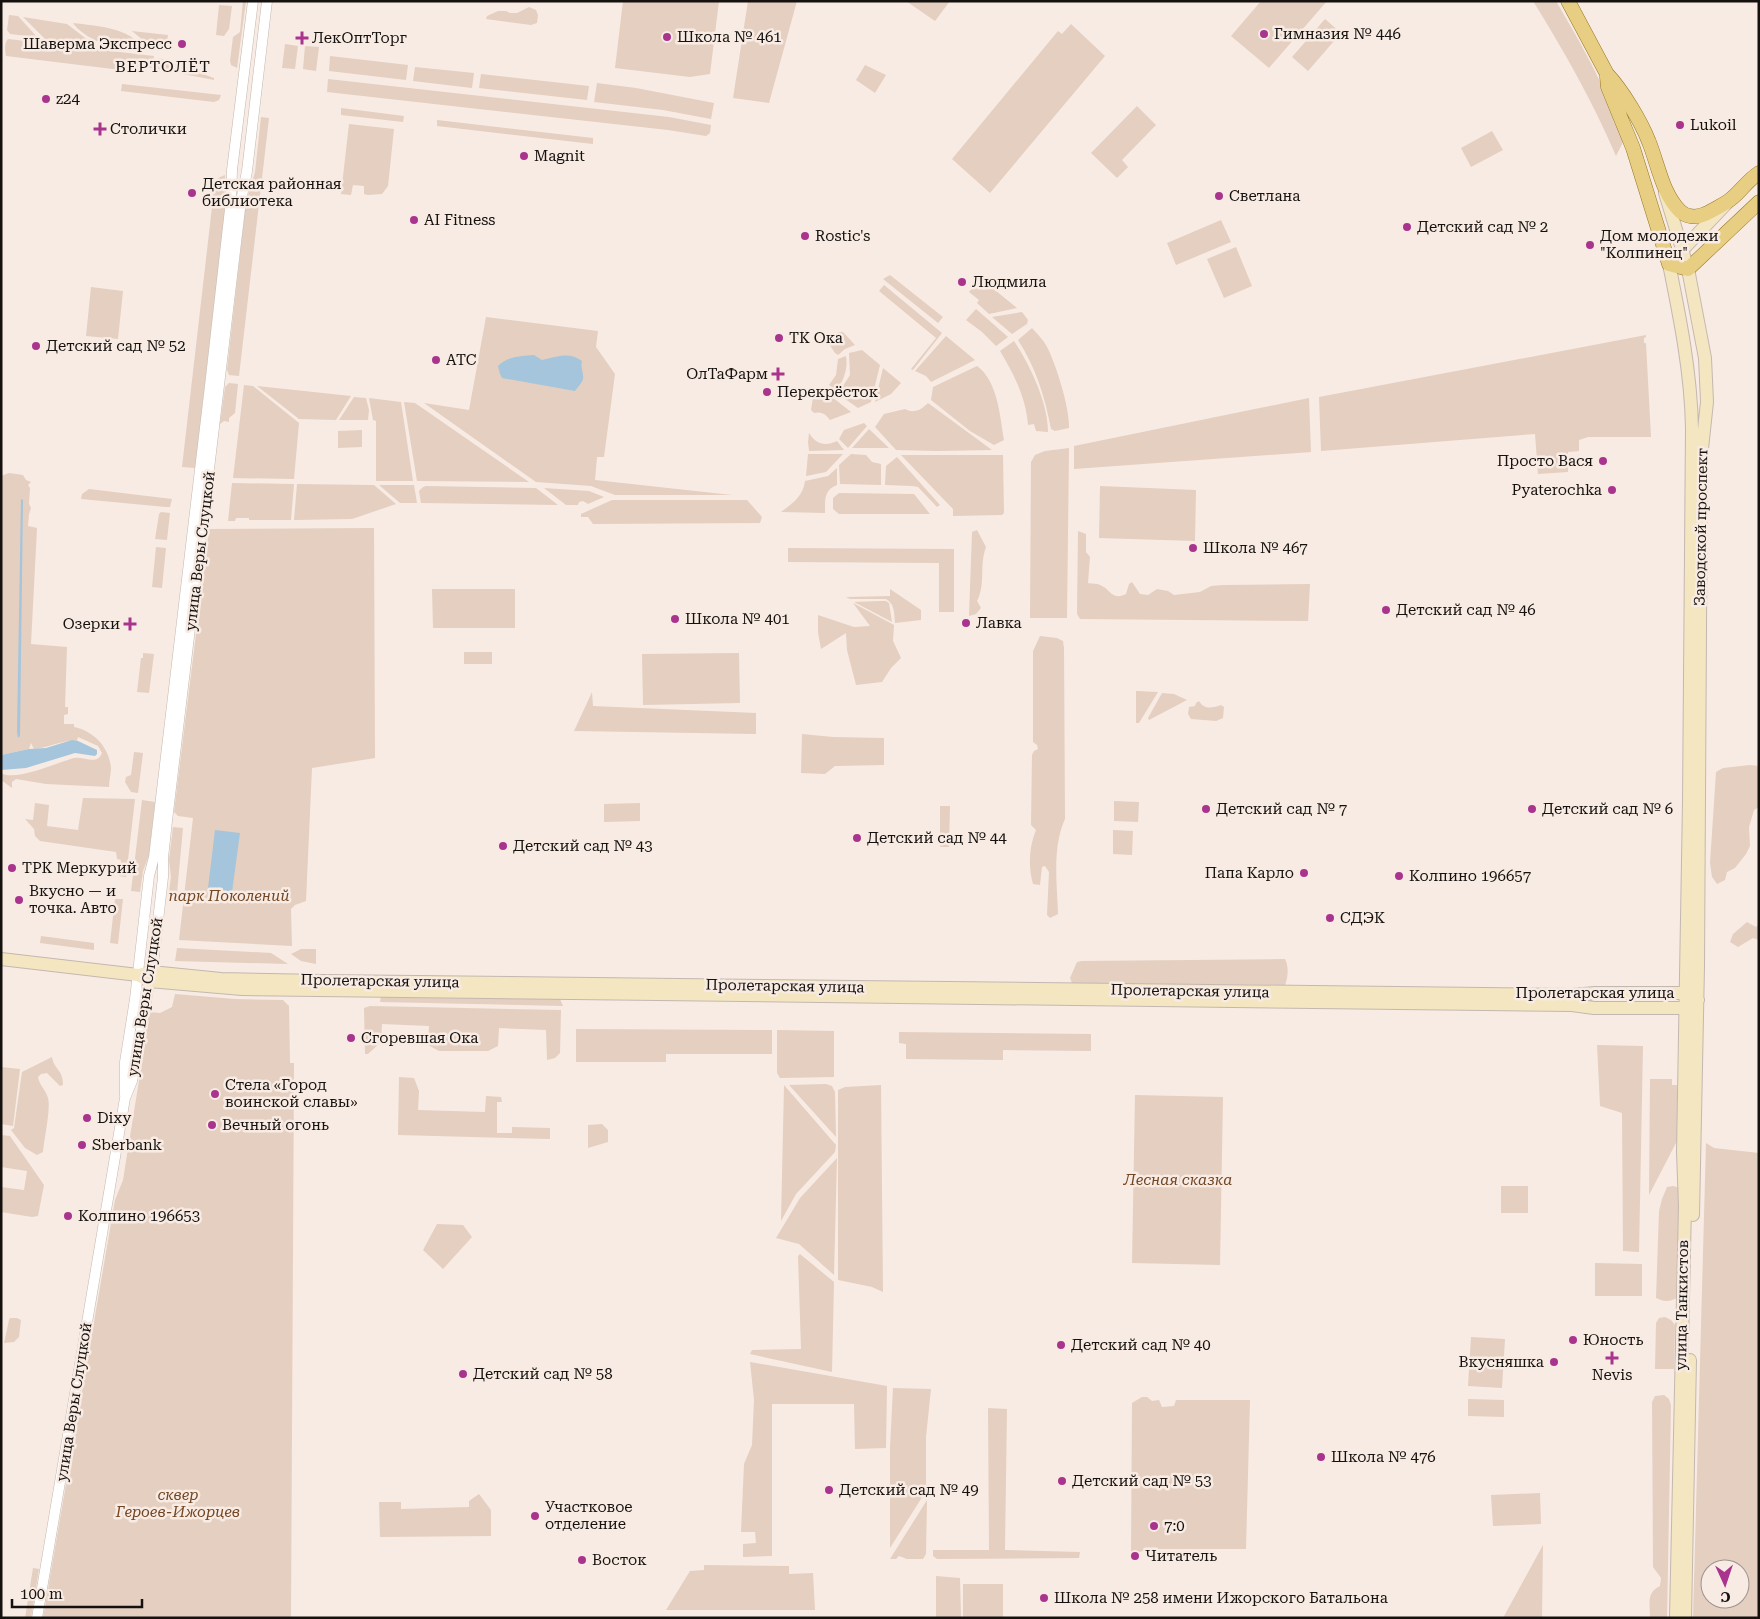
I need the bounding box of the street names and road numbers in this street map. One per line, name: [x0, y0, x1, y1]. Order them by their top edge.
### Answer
street label: Заводской проспект: [1691, 448, 1711, 606]
street label: улица Веры Слуцкой: [181, 470, 219, 632]
street label: улица Веры Слуцкой: [124, 916, 166, 1078]
street label: Пролетарская улица: [300, 971, 460, 991]
street label: Пролетарская улица: [705, 976, 865, 996]
street label: Пролетарская улица: [1110, 981, 1270, 1001]
street label: Пролетарская улица: [1516, 984, 1674, 1002]
street label: улица Танкистов: [1672, 1240, 1692, 1370]
street label: улица Веры Слуцкой: [53, 1321, 95, 1483]

